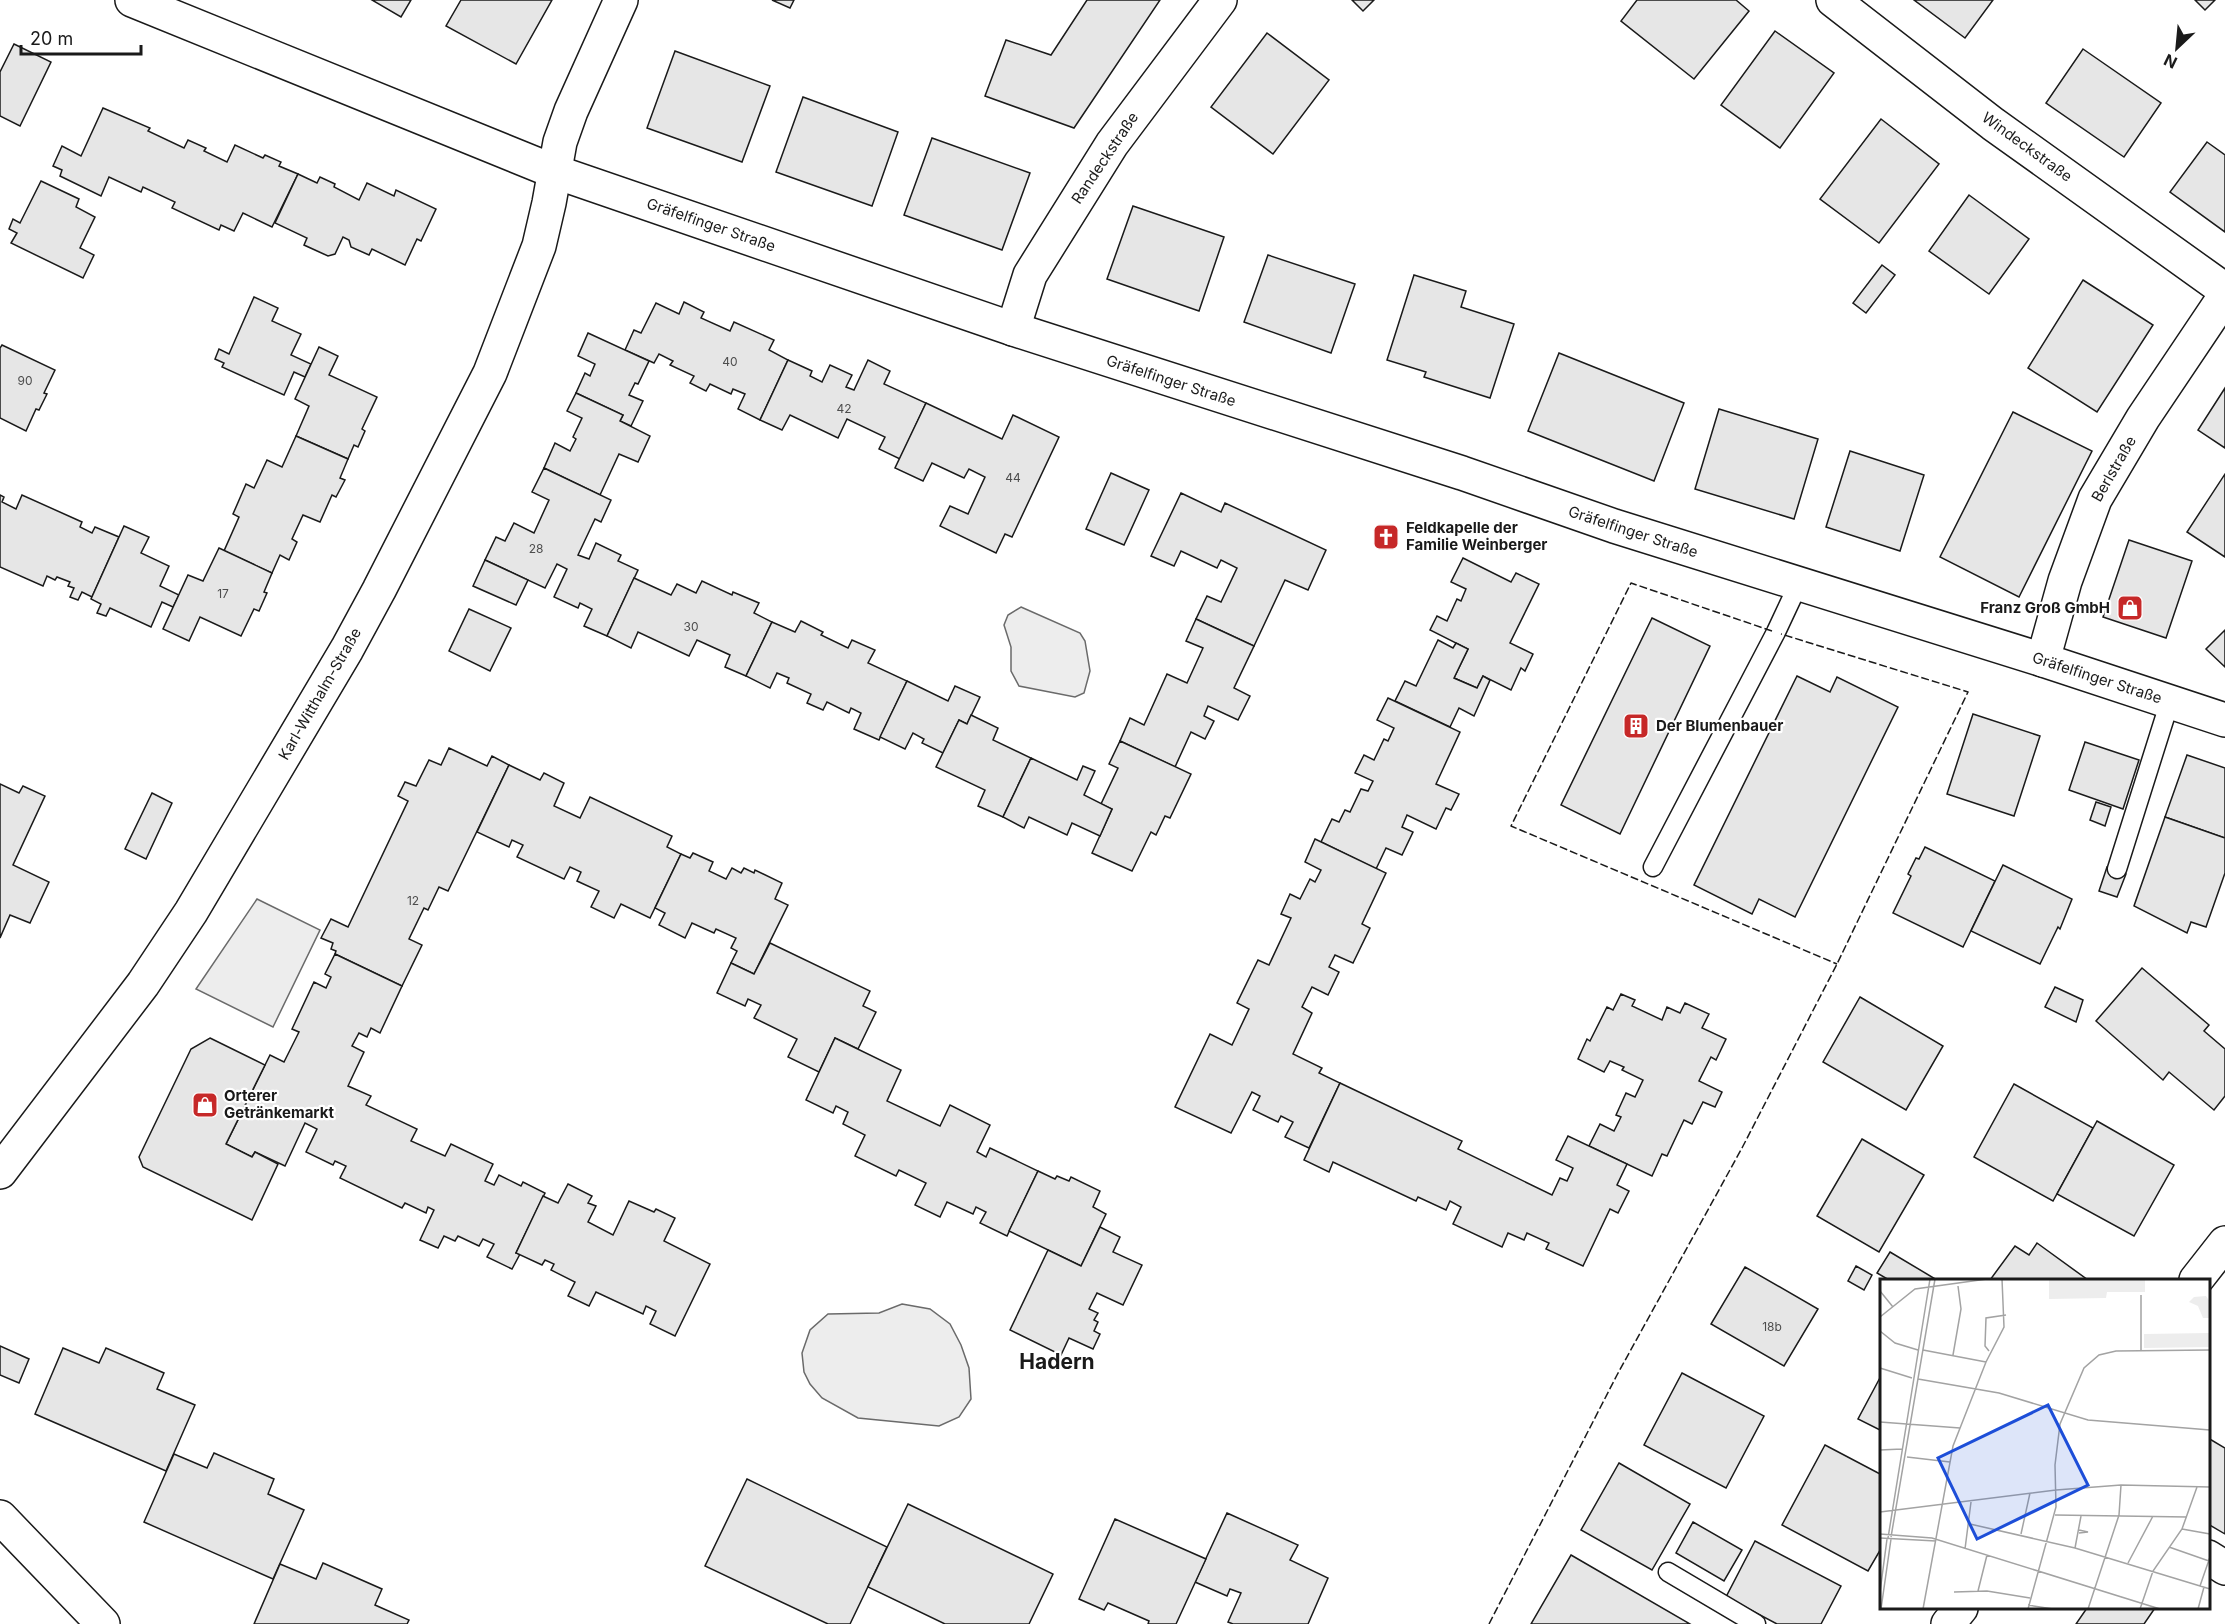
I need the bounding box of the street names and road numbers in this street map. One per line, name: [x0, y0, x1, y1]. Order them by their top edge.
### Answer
street label: Windeckstraße: [1978, 107, 2076, 186]
street label: Randeckstraße: [1067, 108, 1142, 207]
street label: Gräfelfinger Straße: [644, 194, 778, 256]
street label: Gräfelfinger Straße: [1104, 351, 1238, 410]
street label: Berlstraße: [2087, 432, 2140, 505]
street label: Gräfelfinger Straße: [1566, 502, 1700, 561]
street label: Karl-Witthalm-Straße: [274, 624, 365, 763]
street label: Gräfelfinger Straße: [2030, 648, 2164, 707]

